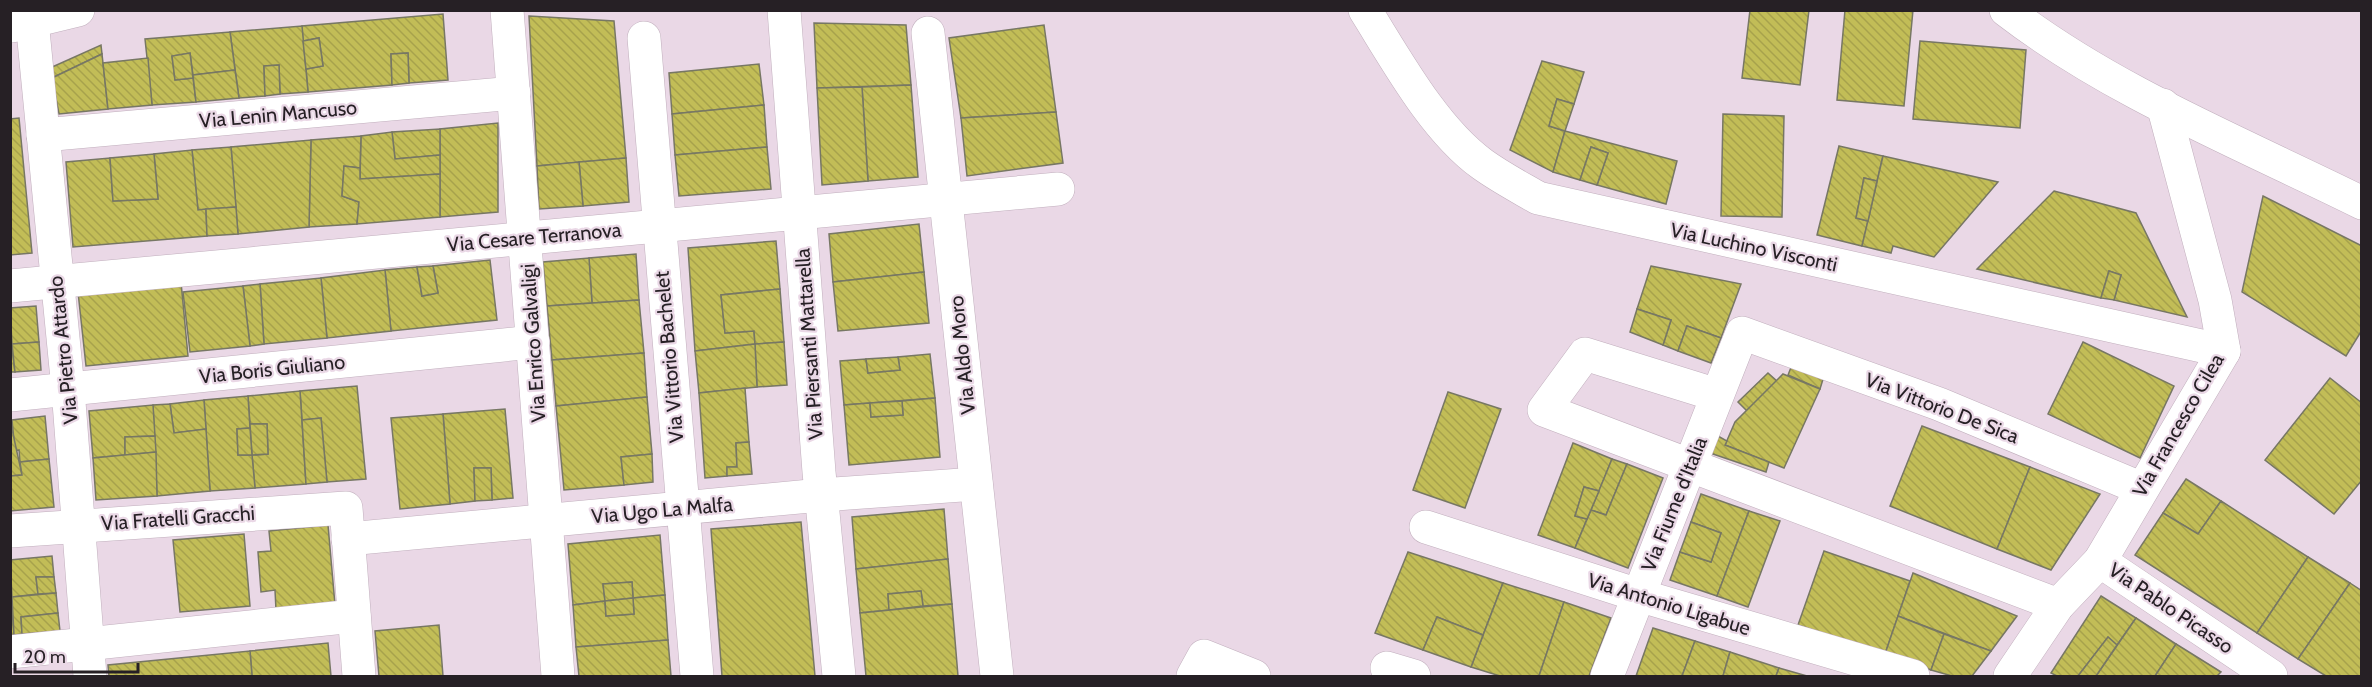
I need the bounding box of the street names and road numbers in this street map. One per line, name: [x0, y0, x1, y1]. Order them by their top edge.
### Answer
street label: Via Lenin Mancuso: [198, 95, 358, 133]
street label: Via Cesare Terranova: [446, 217, 623, 257]
street label: Via Luchino Visconti: [1668, 218, 1840, 276]
street label: Via Piersanti Mattarella: [790, 247, 828, 441]
street label: Via Enrico Galvaligi: [515, 263, 551, 423]
street label: Via Vittorio Bachelet: [650, 270, 688, 444]
street label: Via Pietro Attardo: [43, 275, 83, 425]
street label: Via Aldo Moro: [944, 295, 980, 415]
street label: Via Boris Giuliano: [198, 349, 346, 389]
street label: Via Francesco Cilea: [2127, 349, 2229, 501]
street label: Via Vittorio De Sica: [1862, 368, 2023, 449]
street label: Via Fiume d'Italia: [1636, 433, 1712, 575]
street label: Via Ugo La Malfa: [590, 492, 734, 528]
street label: Via Fratelli Gracchi: [100, 501, 256, 535]
street label: Via Pablo Picasso: [2104, 557, 2238, 659]
street label: Via Antonio Ligabue: [1585, 568, 1753, 640]

